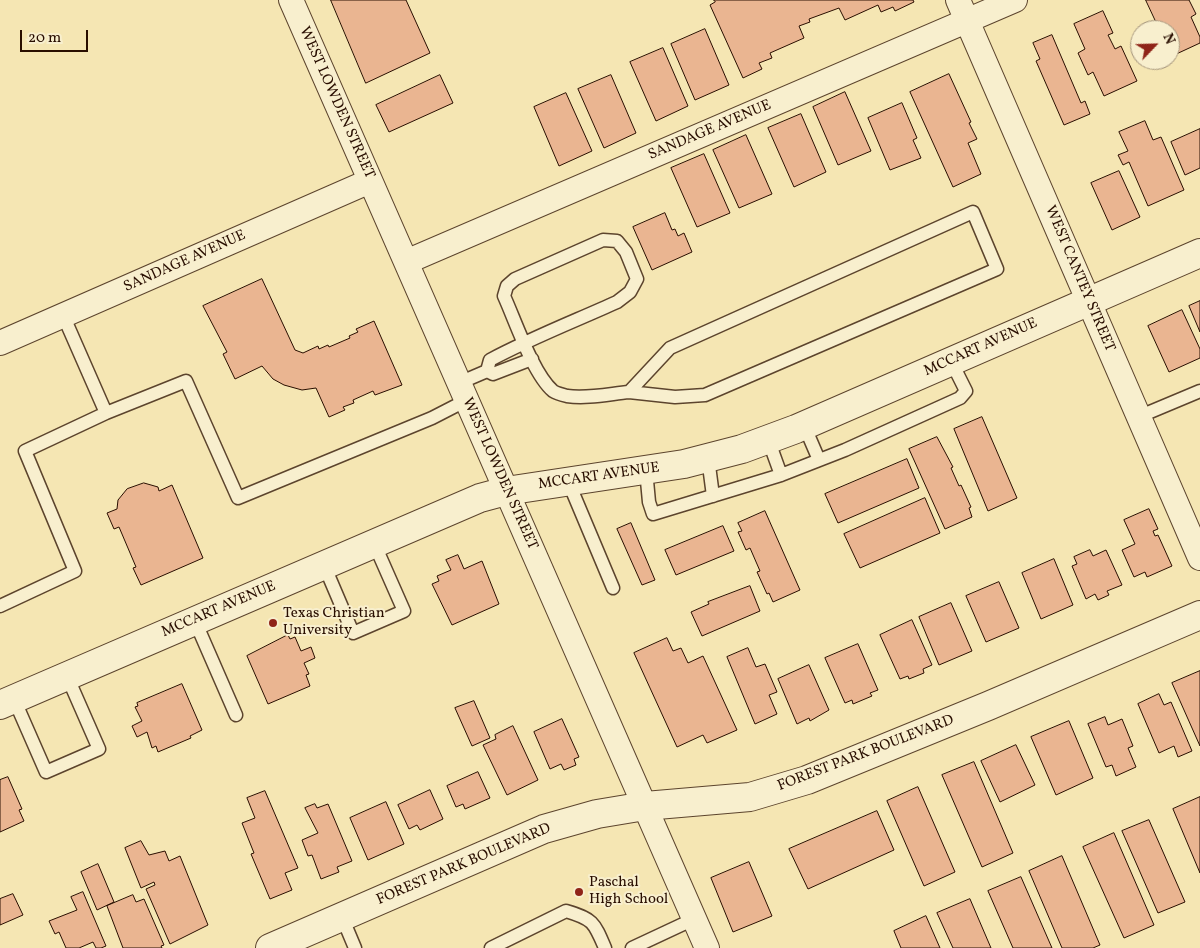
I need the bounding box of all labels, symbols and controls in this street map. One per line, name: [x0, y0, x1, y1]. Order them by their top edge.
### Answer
scale bar: [22, 20, 90, 52]
north arrow: [1130, 20, 1180, 70]
street label: WEST LOWDEN STREET: [294, 24, 378, 182]
text: 20 m: [28, 28, 61, 49]
text: N: [1157, 31, 1179, 48]
street label: SANDAGE AVENUE: [646, 97, 774, 165]
street label: WEST CANTEY STREET: [1040, 203, 1118, 355]
street label: SANDAGE AVENUE: [121, 227, 249, 297]
street label: MCCART AVENUE: [921, 315, 1041, 381]
street label: WEST LOWDEN STREET: [457, 395, 541, 553]
street label: MCCART AVENUE: [537, 460, 661, 494]
street label: MCCART AVENUE: [159, 578, 279, 642]
place label: Texas Christian University: [283, 605, 385, 640]
marker: Texas Christian University: [267, 617, 279, 629]
street label: FOREST PARK BOULEVARD: [775, 712, 957, 796]
street label: FOREST PARK BOULEVARD: [374, 820, 554, 910]
place label: Paschal High School: [589, 874, 668, 909]
marker: Paschal High School: [573, 886, 585, 898]

